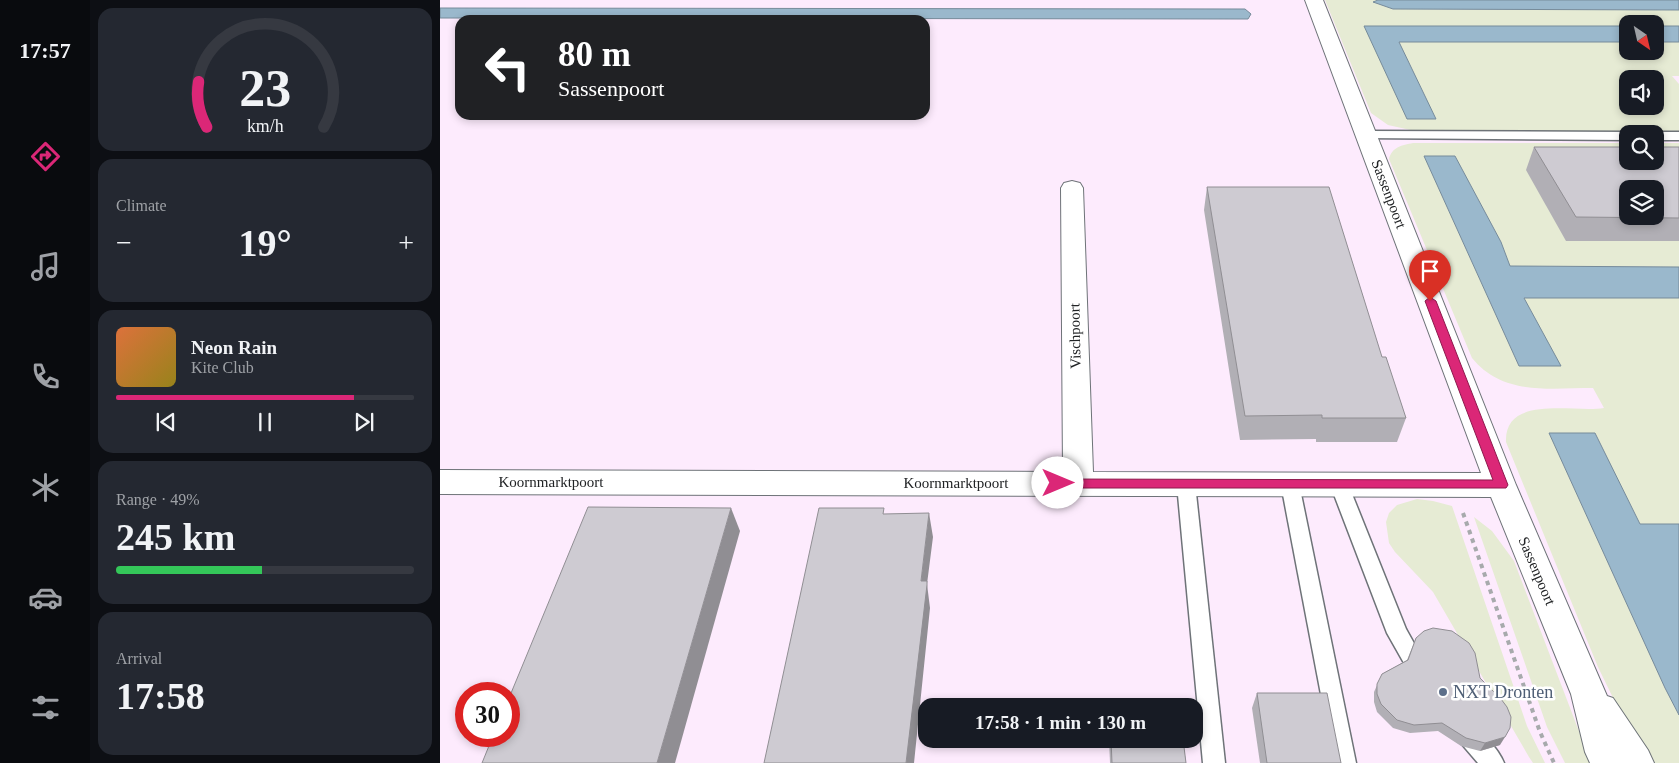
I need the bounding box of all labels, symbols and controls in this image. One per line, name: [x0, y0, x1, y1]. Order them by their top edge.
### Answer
north arrow: [1619, 15, 1664, 60]
map controls: [1619, 15, 1664, 225]
icon: left: [475, 35, 540, 100]
text: 80 m: [558, 35, 631, 74]
text: 17:57: [19, 38, 71, 63]
text: 23: [239, 60, 291, 117]
button: sound: [1619, 70, 1664, 115]
text: Sassenpoort: [558, 76, 664, 101]
text: km/h: [247, 116, 283, 136]
button: search: [1619, 125, 1664, 170]
icon: directions: [28, 139, 63, 174]
street label: Sassenpoort: [1369, 157, 1410, 231]
button: layers: [1619, 180, 1664, 225]
text: Climate: [116, 197, 167, 214]
text: 19°: [238, 222, 292, 264]
text: −: [116, 227, 132, 258]
text: +: [398, 227, 414, 258]
icon: music: [28, 249, 63, 284]
pin: [1409, 250, 1451, 301]
icon: arrive: [1416, 257, 1444, 285]
street label: Vischpoort: [1066, 302, 1084, 369]
text: Neon Rain: [191, 337, 277, 358]
icon: phone: [28, 359, 63, 394]
text: Kite Club: [191, 359, 254, 376]
icon: previous: [152, 408, 180, 436]
icon: pause: [251, 408, 279, 436]
icon: next: [350, 408, 378, 436]
position arrow: [1031, 456, 1083, 508]
icon: climate: [28, 470, 63, 505]
street label: Koornmarktpoort: [499, 474, 604, 490]
street label: Koornmarktpoort: [904, 475, 1009, 491]
text: Range · 49%: [116, 491, 200, 508]
text: 245 km: [116, 516, 235, 558]
street label: Sassenpoort: [1515, 535, 1559, 608]
icon: car: [28, 580, 63, 615]
text: Arrival: [116, 650, 162, 667]
text: 17:58: [116, 675, 205, 717]
speed limit sign: 30: [455, 682, 520, 747]
place label: NXT Dronten: [1453, 682, 1553, 702]
marker: NXT Dronten: [1437, 686, 1449, 698]
icon: filters: [28, 690, 63, 725]
text: 17:58 · 1 min · 130 m: [975, 712, 1146, 733]

